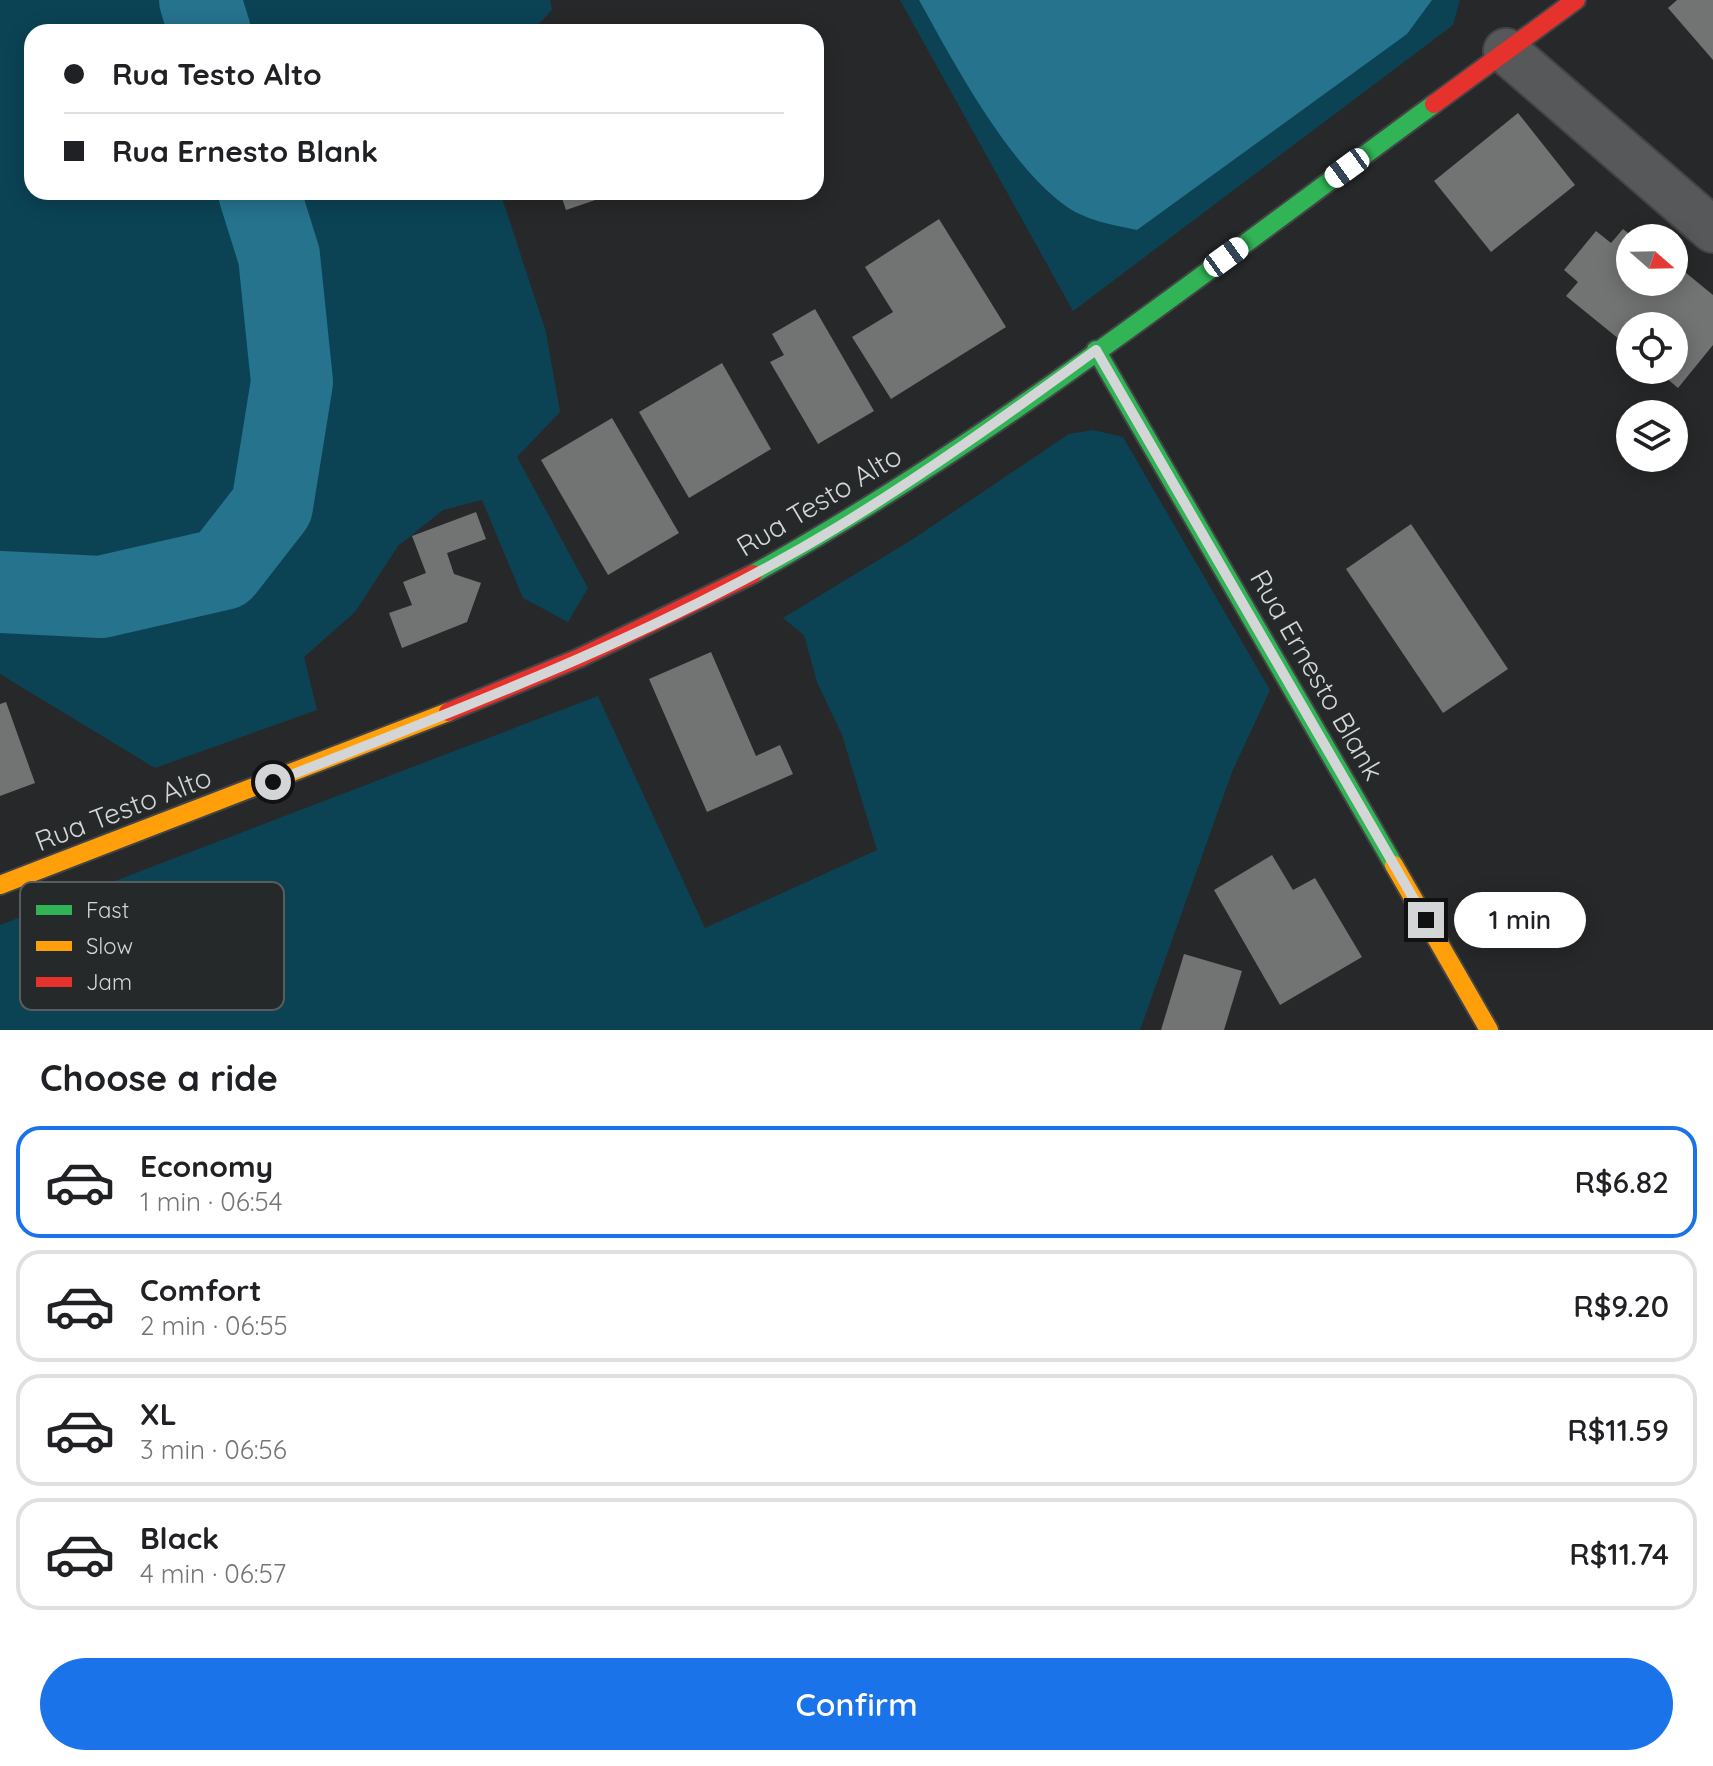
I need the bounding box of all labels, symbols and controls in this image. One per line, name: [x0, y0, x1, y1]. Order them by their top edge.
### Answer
text: Rua Testo Alto: [112, 55, 322, 93]
text: Rua Ernesto Blank: [112, 132, 378, 170]
car: [1321, 144, 1373, 192]
north arrow: [1616, 224, 1688, 296]
map controls: [1616, 224, 1688, 472]
car: [1200, 233, 1252, 281]
button: locate: [1616, 312, 1688, 384]
button: layers: [1616, 400, 1688, 472]
street label: Rua Testo Alto: [730, 438, 908, 564]
street label: Rua Ernesto Blank: [1243, 563, 1392, 786]
street label: Rua Testo Alto: [30, 759, 216, 858]
route start: [255, 764, 291, 800]
legend: [20, 882, 284, 1010]
callout: 1 min: [1454, 892, 1586, 948]
text: Fast: [86, 896, 129, 924]
route end: [1408, 902, 1444, 938]
text: 1 min: [1489, 903, 1551, 936]
text: Slow: [86, 932, 133, 960]
text: Jam: [86, 968, 132, 996]
text: Choose a ride: [40, 1055, 278, 1100]
icon: car: [44, 1146, 116, 1218]
text: Economy: [140, 1147, 273, 1185]
text: R$6.82: [1575, 1163, 1669, 1201]
text: 1 min · 06:54: [140, 1185, 282, 1218]
icon: car: [44, 1270, 116, 1342]
text: Comfort: [140, 1271, 261, 1309]
text: R$9.20: [1573, 1287, 1669, 1325]
text: 2 min · 06:55: [140, 1309, 288, 1342]
icon: car: [44, 1394, 116, 1466]
text: XL: [140, 1395, 177, 1433]
text: R$11.59: [1567, 1411, 1669, 1449]
text: 3 min · 06:56: [140, 1433, 287, 1466]
icon: car: [44, 1518, 116, 1590]
text: Black: [140, 1519, 219, 1557]
text: R$11.74: [1569, 1535, 1669, 1573]
text: 4 min · 06:57: [140, 1557, 286, 1590]
button: Confirm: [40, 1658, 1673, 1750]

